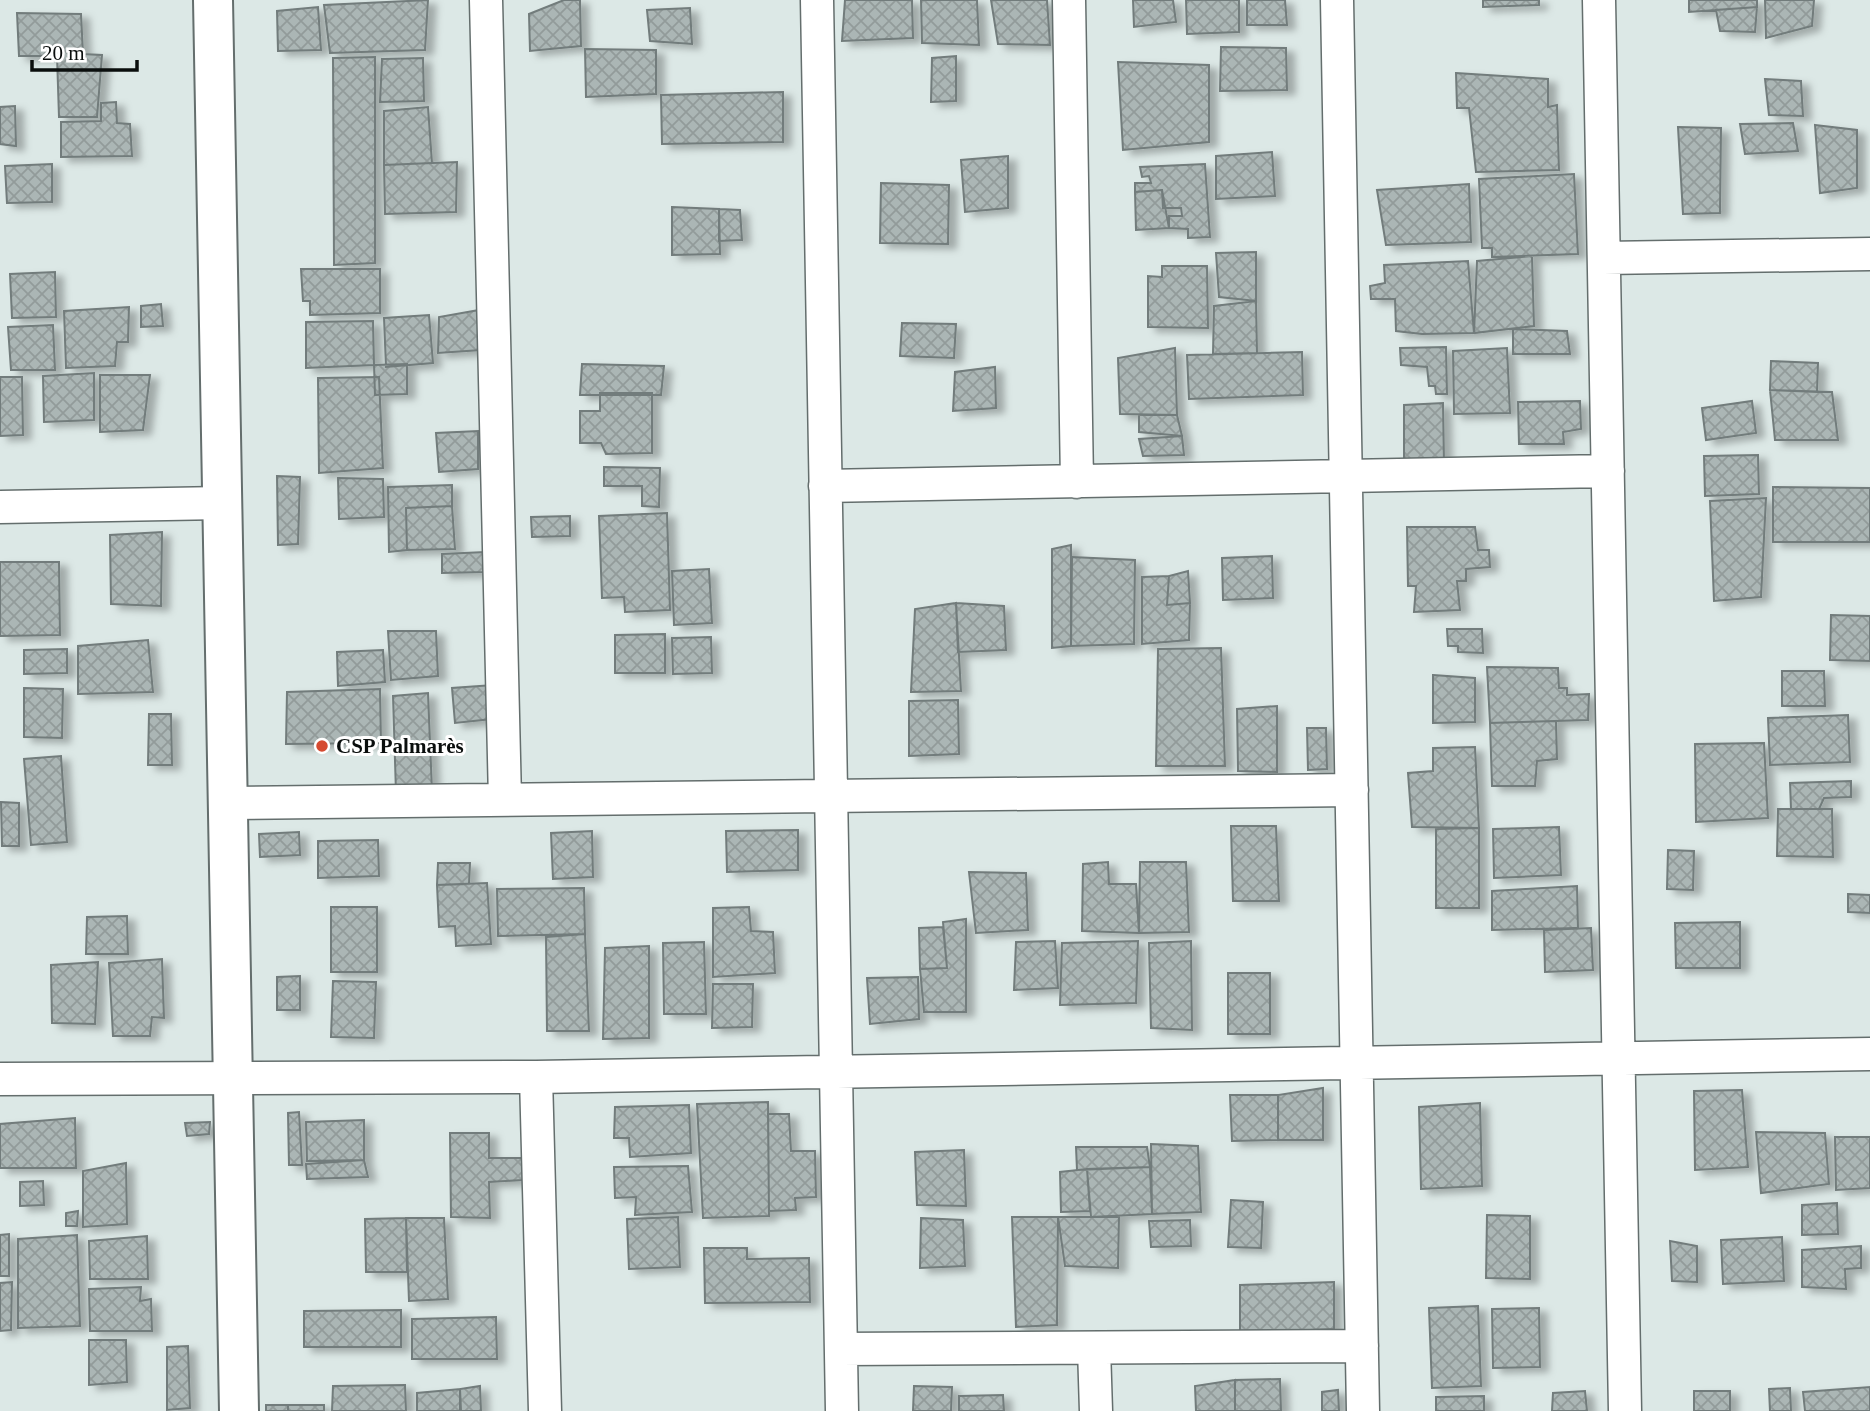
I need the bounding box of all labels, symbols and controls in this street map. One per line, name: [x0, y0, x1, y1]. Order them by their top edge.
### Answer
scale bar: [32, 28, 136, 72]
text: 20 m: [42, 41, 85, 65]
place label: CSP Palmarès: [336, 734, 464, 758]
marker: CSP Palmarès: [314, 738, 330, 754]

